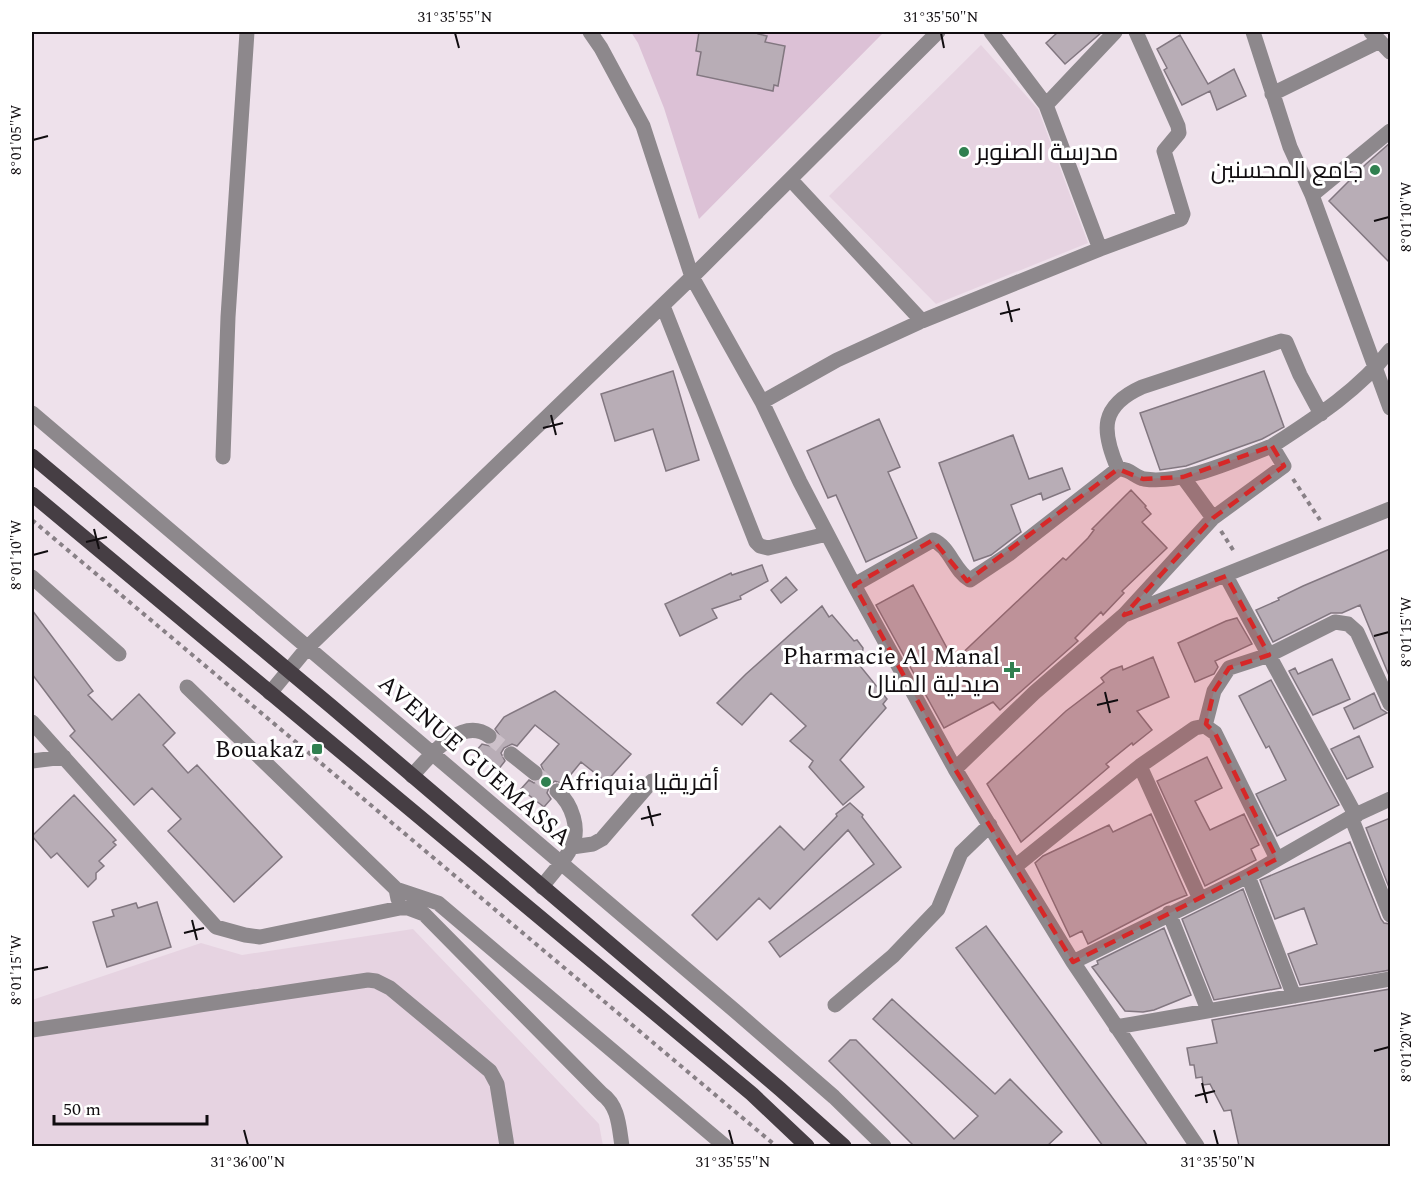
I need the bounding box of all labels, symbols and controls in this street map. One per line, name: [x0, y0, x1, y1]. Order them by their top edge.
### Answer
text: 31°35'55"N: [418, 6, 493, 29]
text: 31°35'50"N: [904, 6, 979, 29]
text: 8°01'05"W: [5, 105, 28, 175]
place label: مدرسة الصنوبر: [974, 135, 1118, 171]
marker: مدرسة الصنوبر: [957, 145, 971, 159]
place label: جامع المحسنين: [1211, 153, 1363, 189]
marker: جامع المحسنين: [1368, 163, 1382, 177]
text: 8°01'10"W: [1395, 182, 1418, 252]
text: 8°01'10"W: [5, 520, 28, 590]
text: 8°01'15"W: [1395, 597, 1418, 667]
place label: Pharmacie Al Manal صيدلية المنال: [783, 639, 1000, 703]
marker: Pharmacie Al Manal صيدلية المنال: [1005, 663, 1019, 677]
street label: AVENUE GUEMASSA: [369, 666, 579, 855]
place label: Bouakaz: [215, 732, 305, 768]
marker: Bouakaz: [310, 742, 324, 756]
place label: Afriquia أفريقيا: [558, 765, 719, 801]
marker: Afriquia أفريقيا: [539, 775, 553, 789]
text: 8°01'15"W: [5, 935, 28, 1005]
text: 8°01'20"W: [1395, 1012, 1418, 1082]
scale bar: [54, 1088, 207, 1126]
text: 50 m: [63, 1096, 101, 1123]
text: 31°36'00"N: [211, 1151, 286, 1174]
text: 31°35'55"N: [696, 1151, 771, 1174]
text: 31°35'50"N: [1181, 1151, 1256, 1174]

